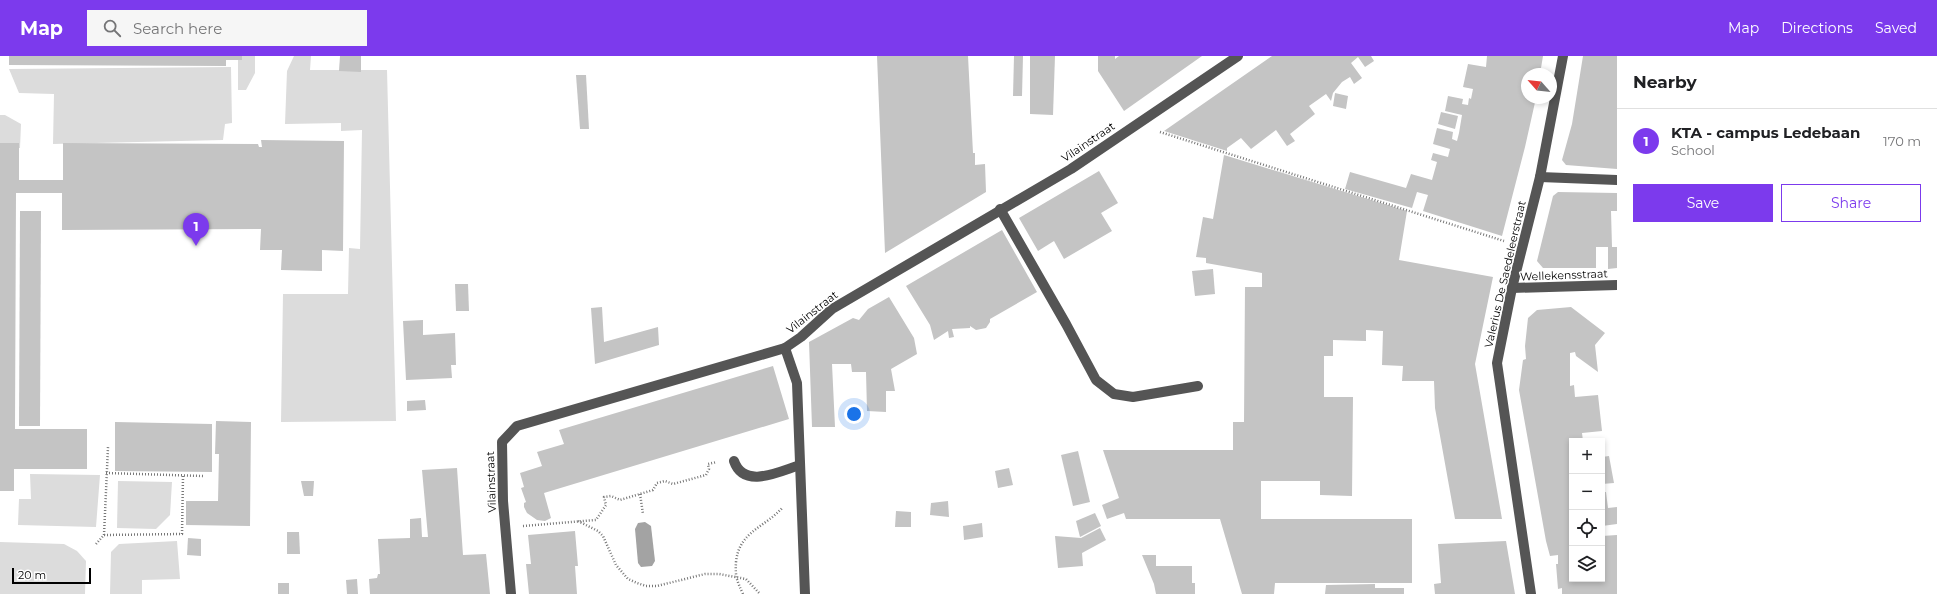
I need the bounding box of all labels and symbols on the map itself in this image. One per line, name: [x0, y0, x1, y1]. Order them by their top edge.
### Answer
north arrow: [1521, 68, 1557, 104]
street label: Vilainstraat: [1059, 119, 1118, 165]
street label: Valerius De Saedeleerstraat: [1481, 199, 1529, 349]
pin: 1: [183, 213, 209, 246]
street label: Wellekensstraat: [1520, 266, 1609, 284]
street label: Vilainstraat: [783, 287, 841, 336]
your location: [844, 404, 864, 424]
street label: Vilainstraat: [483, 450, 499, 513]
scale bar: [12, 566, 91, 585]

